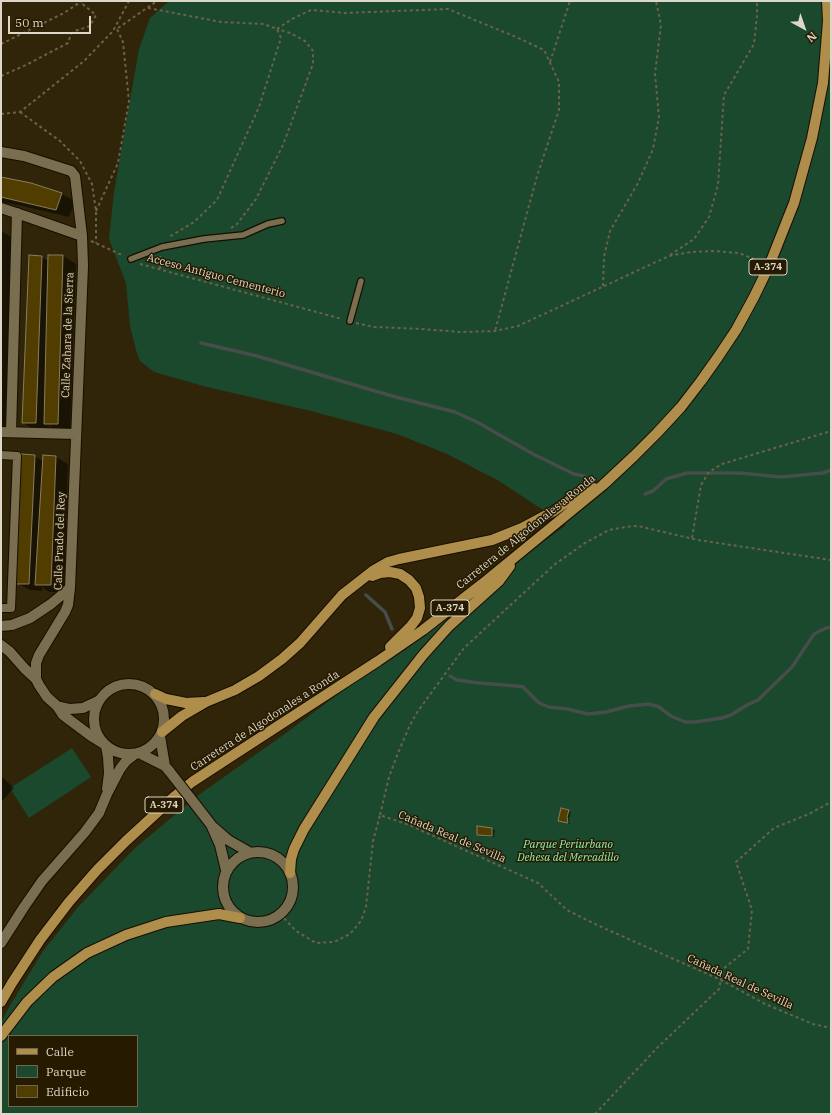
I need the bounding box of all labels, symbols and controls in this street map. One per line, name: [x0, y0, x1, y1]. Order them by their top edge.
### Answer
scale bar: [10, 8, 93, 34]
north arrow: [784, 8, 824, 48]
text: 50 m: [15, 15, 44, 30]
text: N: [804, 29, 820, 45]
street label: Acceso Antiguo Cementerio: [145, 251, 287, 301]
road number: A-374: [749, 259, 787, 275]
street label: Calle Zahara de la Sierra: [59, 272, 77, 398]
street label: Carretera de Algodonales a Ronda: [454, 472, 598, 592]
street label: Calle Prado del Rey: [52, 492, 68, 590]
road number: A-374: [431, 600, 469, 616]
street label: Carretera de Algodonales a Ronda: [188, 668, 342, 774]
road number: A-374: [145, 797, 183, 813]
street label: Cañada Real de Sevilla: [396, 808, 508, 866]
park label: Parque Periurbano Dehesa del Mercadillo: [517, 838, 619, 864]
street label: Cañada Real de Sevilla: [685, 952, 795, 1012]
legend: [8, 1035, 138, 1107]
text: Calle: [46, 1044, 74, 1059]
text: Parque: [46, 1064, 86, 1079]
text: Edificio: [46, 1084, 89, 1099]

